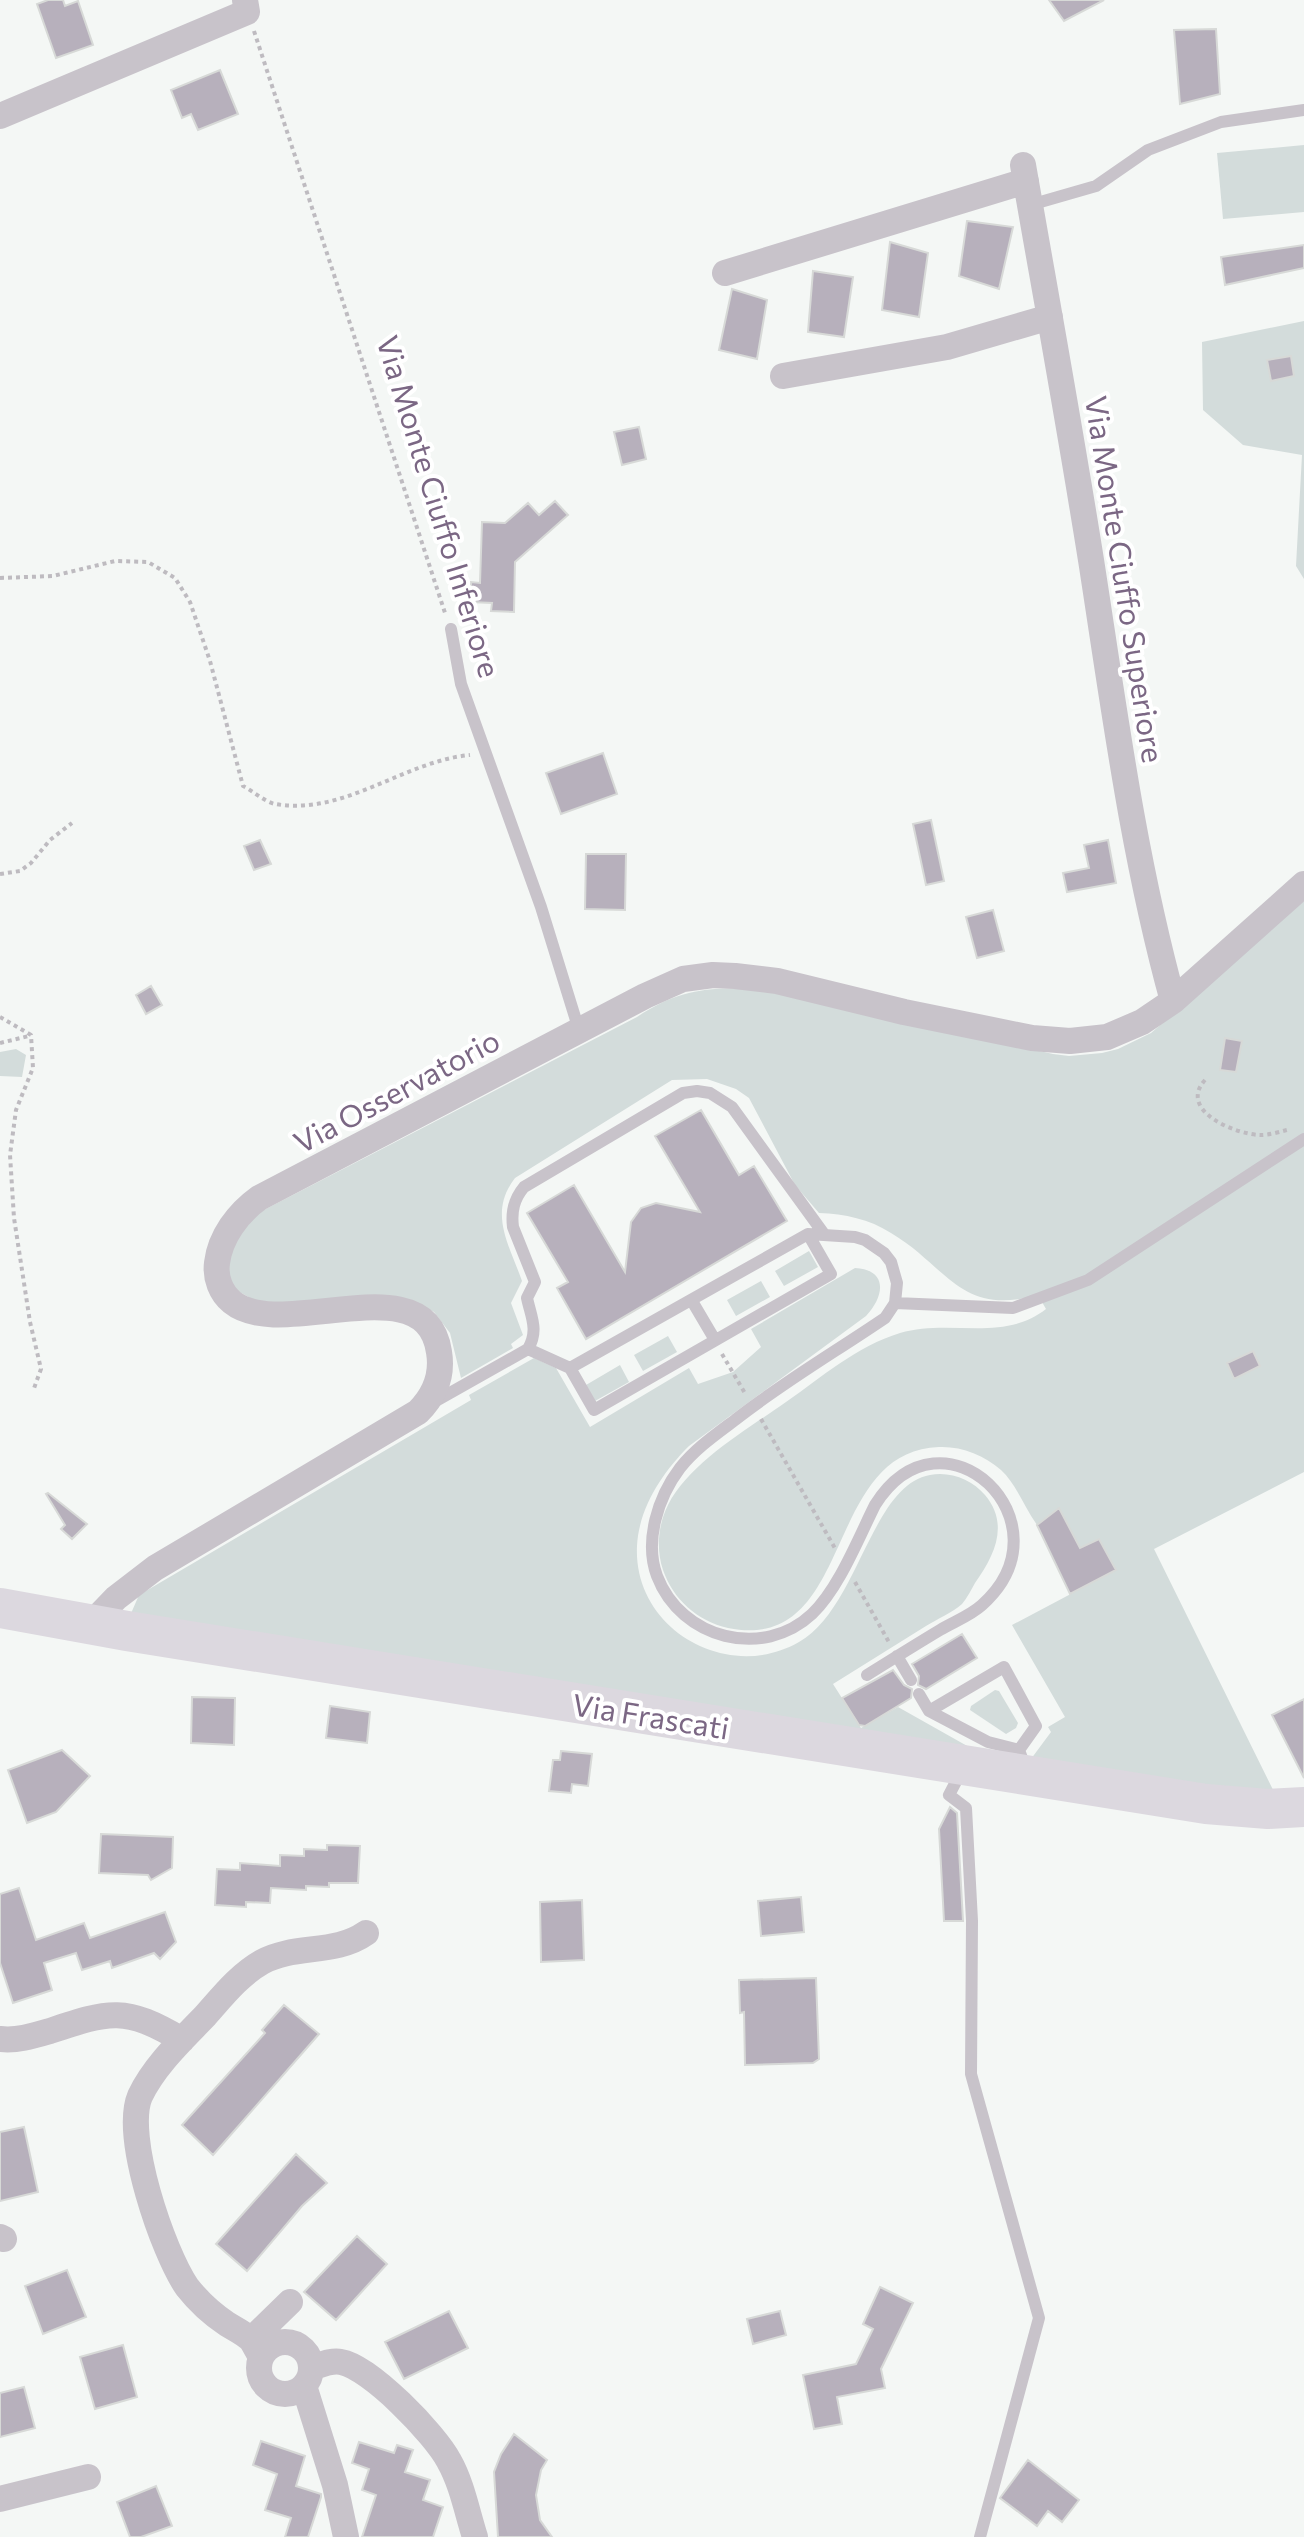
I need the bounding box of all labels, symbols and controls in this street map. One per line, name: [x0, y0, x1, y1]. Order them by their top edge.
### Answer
street label: Via Monte Ciuffo Inferiore: [370, 331, 510, 681]
street label: Via Monte Ciuffo Superiore: [1079, 393, 1173, 765]
street label: Via Osservatorio: [287, 1020, 505, 1160]
street label: Via Frascati: [570, 1684, 732, 1746]

